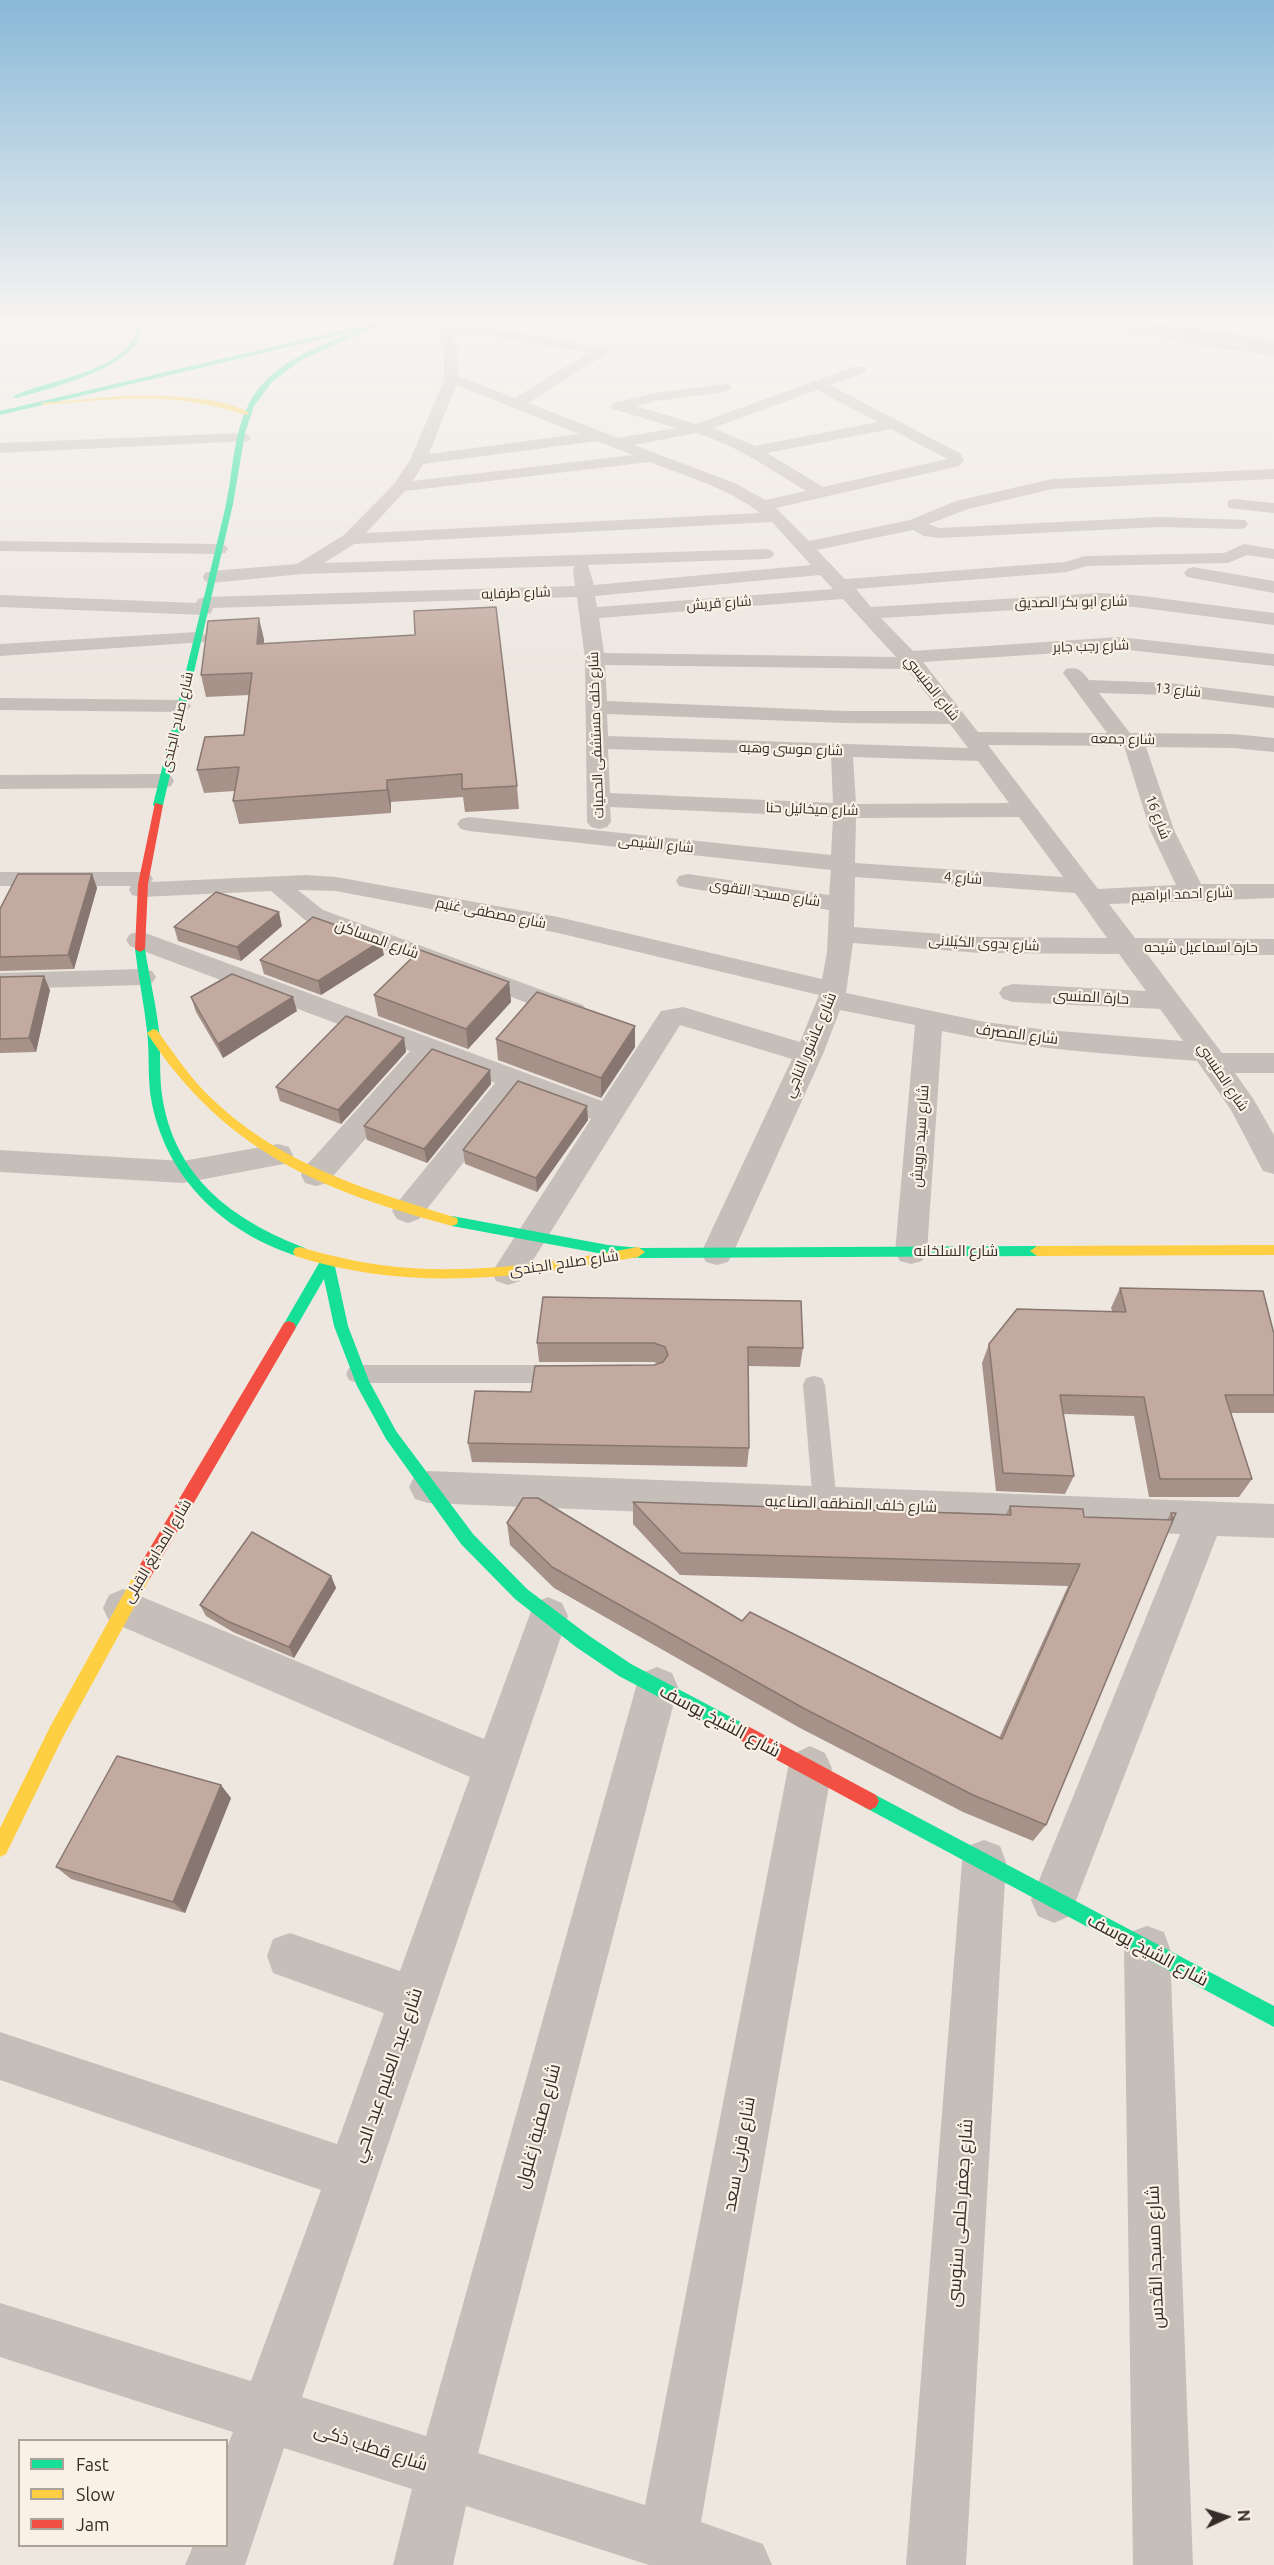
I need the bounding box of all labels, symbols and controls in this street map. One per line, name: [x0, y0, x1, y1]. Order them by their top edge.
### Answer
street label: شارع طرفايه: [481, 583, 551, 603]
street label: شارع قريش: [686, 592, 752, 614]
street label: شارع ابو بكر الصديق: [1014, 593, 1128, 611]
street label: شارع رجب جابر: [1053, 636, 1129, 656]
street label: شارع خلف مستشفى الحميات: [585, 651, 607, 819]
street label: شارع المنيسي: [901, 652, 963, 724]
street label: شارع صلاح الجندى: [157, 670, 197, 774]
street label: شارع 13: [1154, 679, 1202, 701]
street label: شارع جمعه: [1091, 730, 1155, 748]
street label: شارع موسى وهبه: [739, 739, 843, 759]
street label: شارع 16: [1142, 792, 1174, 842]
street label: شارع ميخائيل حنا: [765, 799, 859, 819]
street label: شارع الشيمى: [617, 832, 695, 856]
street label: شارع 4: [943, 868, 983, 888]
street label: شارع مسجد التقوى: [708, 876, 822, 910]
street label: شارع احمد ابراهيم: [1131, 884, 1233, 904]
street label: شارع مصطفى غنيم: [434, 894, 548, 932]
street label: شارع المساكن: [333, 916, 421, 962]
street label: شارع بدوى الكيلانى: [928, 932, 1040, 954]
street label: حارة اسماعيل شيحه: [1144, 939, 1258, 955]
street label: حارة المنسى: [1052, 986, 1130, 1008]
street label: شارع عاشور الناجي: [780, 990, 840, 1100]
street label: شارع المصرف: [975, 1020, 1059, 1048]
street label: شارع المنيسي: [1194, 1040, 1252, 1114]
street label: شارع سيد درويش: [907, 1084, 933, 1188]
street label: شارع السلخانه: [914, 1242, 998, 1260]
street label: شارع صلاح الجندى: [508, 1246, 620, 1280]
street label: شارع خلف المنطقه الصناعيه: [765, 1492, 937, 1516]
street label: شارع المدابغ القبلى: [119, 1496, 195, 1606]
street label: شارع الشيخ يوسف: [656, 1680, 784, 1762]
street label: شارع الشيخ يوسف: [1084, 1909, 1212, 1991]
street label: شارع عبد العليم عبد الحي: [347, 1985, 427, 2165]
street label: شارع صفية زغلول: [511, 2061, 565, 2191]
street label: شارع قرنى سعد: [718, 2095, 760, 2213]
street label: شارع جعفر حلمى سنوسى: [943, 2118, 977, 2308]
street label: شارع مسجد القدس: [1142, 2185, 1168, 2329]
street label: شارع قطب ذكى: [312, 2418, 430, 2476]
legend: [18, 2439, 228, 2547]
text: Fast: [76, 2454, 109, 2474]
text: Slow: [76, 2484, 115, 2504]
north arrow: [1196, 2487, 1256, 2547]
text: N: [1235, 2509, 1253, 2522]
text: Jam: [76, 2514, 110, 2534]

